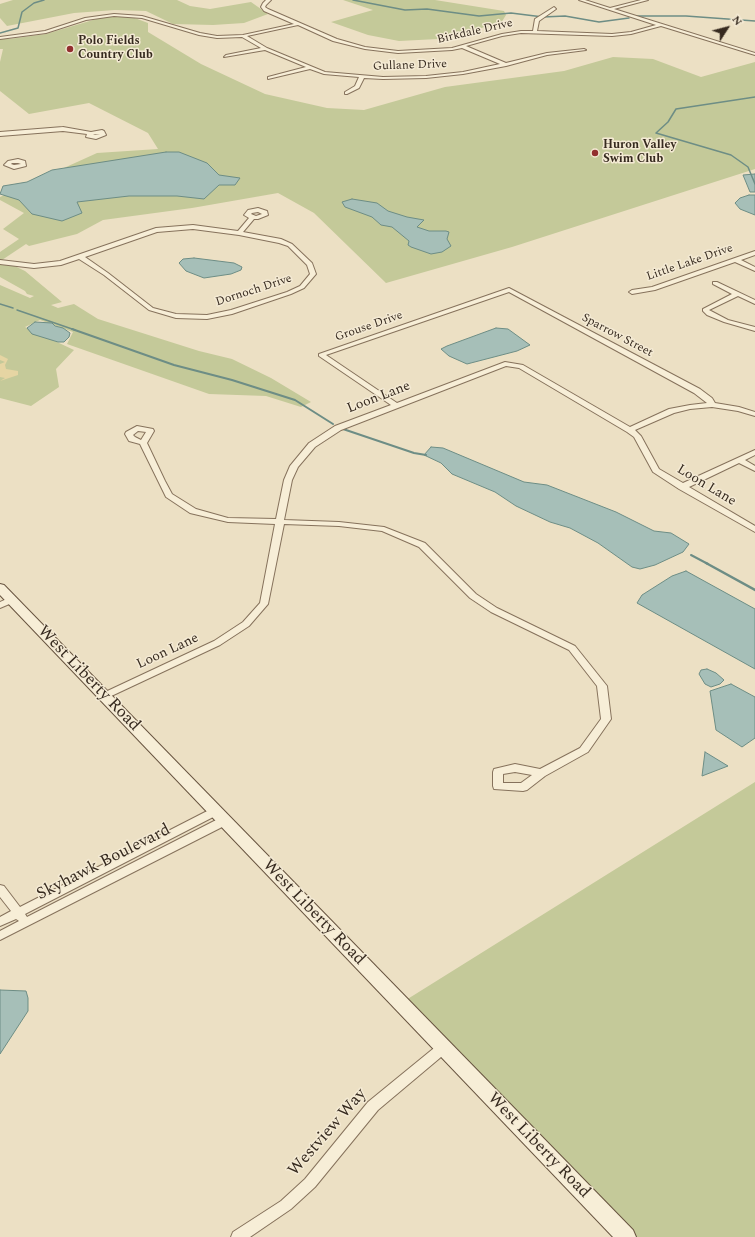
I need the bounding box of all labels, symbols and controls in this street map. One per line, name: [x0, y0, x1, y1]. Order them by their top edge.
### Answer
north arrow: [707, 8, 747, 48]
text: N: [728, 12, 747, 29]
street label: Birkdale Drive: [436, 16, 514, 48]
place label: Polo Fields Country Club: [78, 35, 153, 63]
marker: Polo Fields Country Club: [65, 44, 75, 54]
street label: Gullane Drive: [373, 58, 447, 74]
place label: Huron Valley Swim Club: [603, 139, 676, 167]
marker: Huron Valley Swim Club: [590, 148, 600, 158]
street label: Little Lake Drive: [645, 242, 735, 284]
street label: Dornoch Drive: [214, 272, 294, 310]
street label: Grouse Drive: [333, 309, 405, 345]
street label: Sparrow Street: [579, 311, 655, 361]
street label: Loon Lane: [345, 378, 413, 418]
street label: Loon Lane: [673, 462, 739, 510]
street label: West Liberty Road: [32, 622, 144, 736]
street label: Loon Lane: [134, 630, 202, 674]
street label: Skyhawk Boulevard: [34, 820, 174, 906]
street label: West Liberty Road: [257, 856, 369, 970]
street label: Westview Way: [284, 1085, 372, 1181]
street label: West Liberty Road: [482, 1089, 594, 1203]

